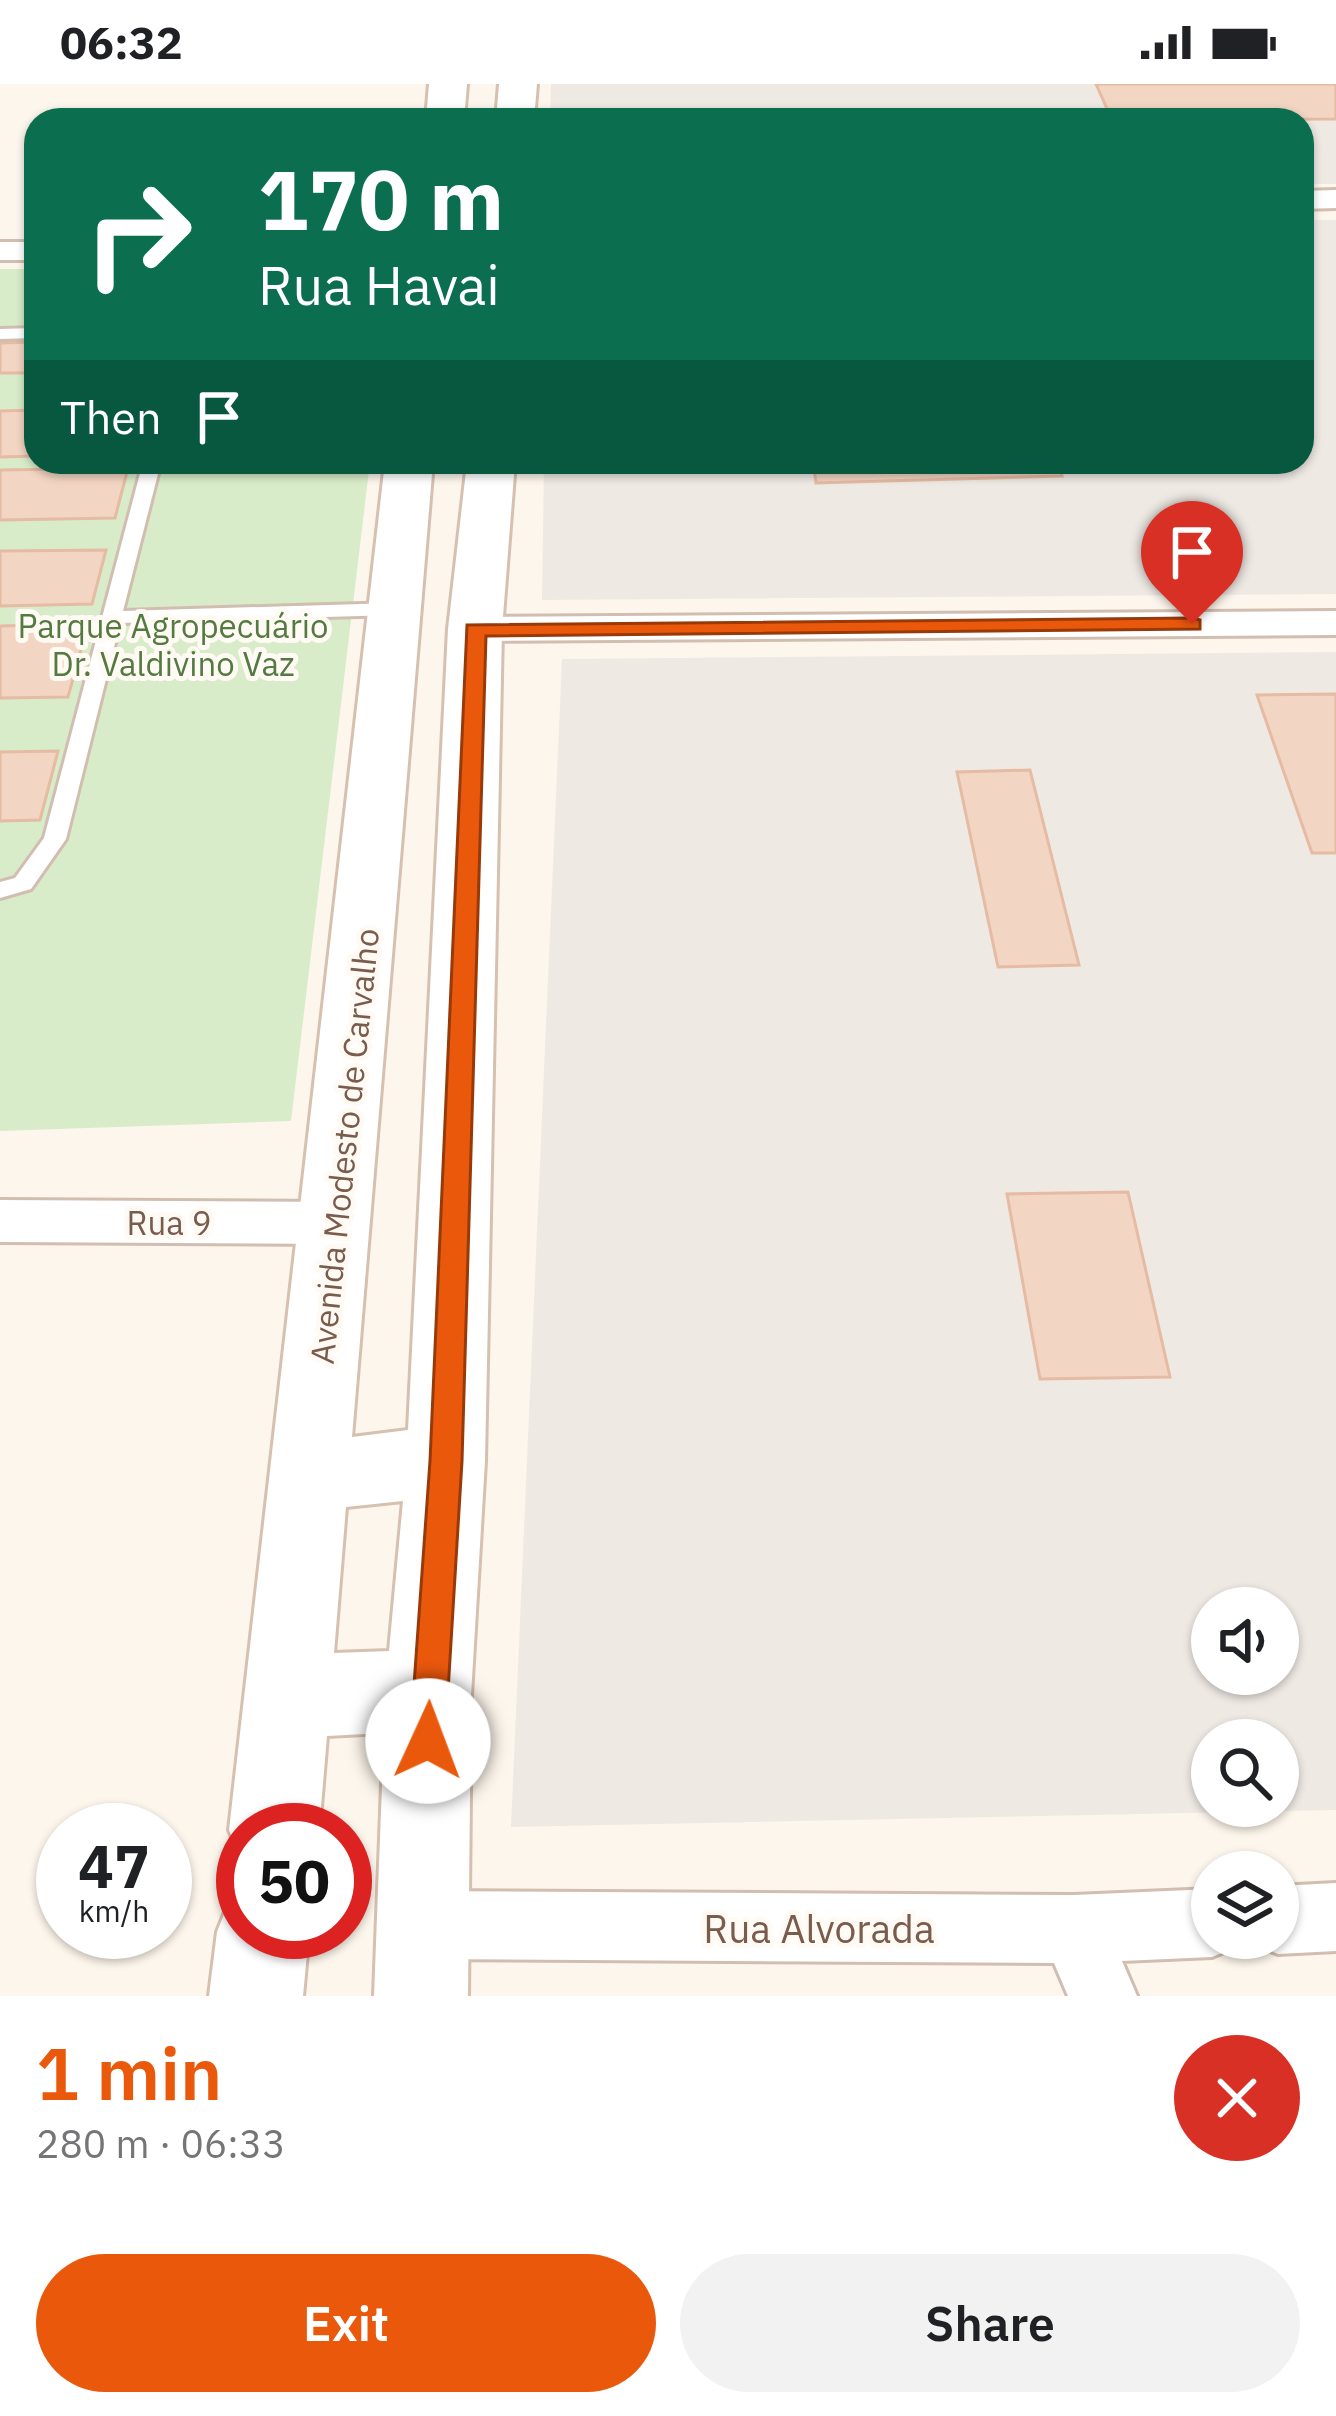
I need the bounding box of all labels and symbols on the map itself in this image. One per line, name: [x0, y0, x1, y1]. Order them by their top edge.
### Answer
pin: [1141, 501, 1243, 624]
park label: Parque Agropecuário Dr. Valdivino Vaz: [17, 604, 329, 685]
street label: Avenida Modesto de Carvalho: [300, 926, 388, 1366]
street label: Rua 9: [126, 1201, 212, 1244]
position arrow: [365, 1678, 491, 1804]
speed limit sign: 50: [216, 1803, 372, 1959]
street label: Rua Alvorada: [703, 1903, 935, 1954]

